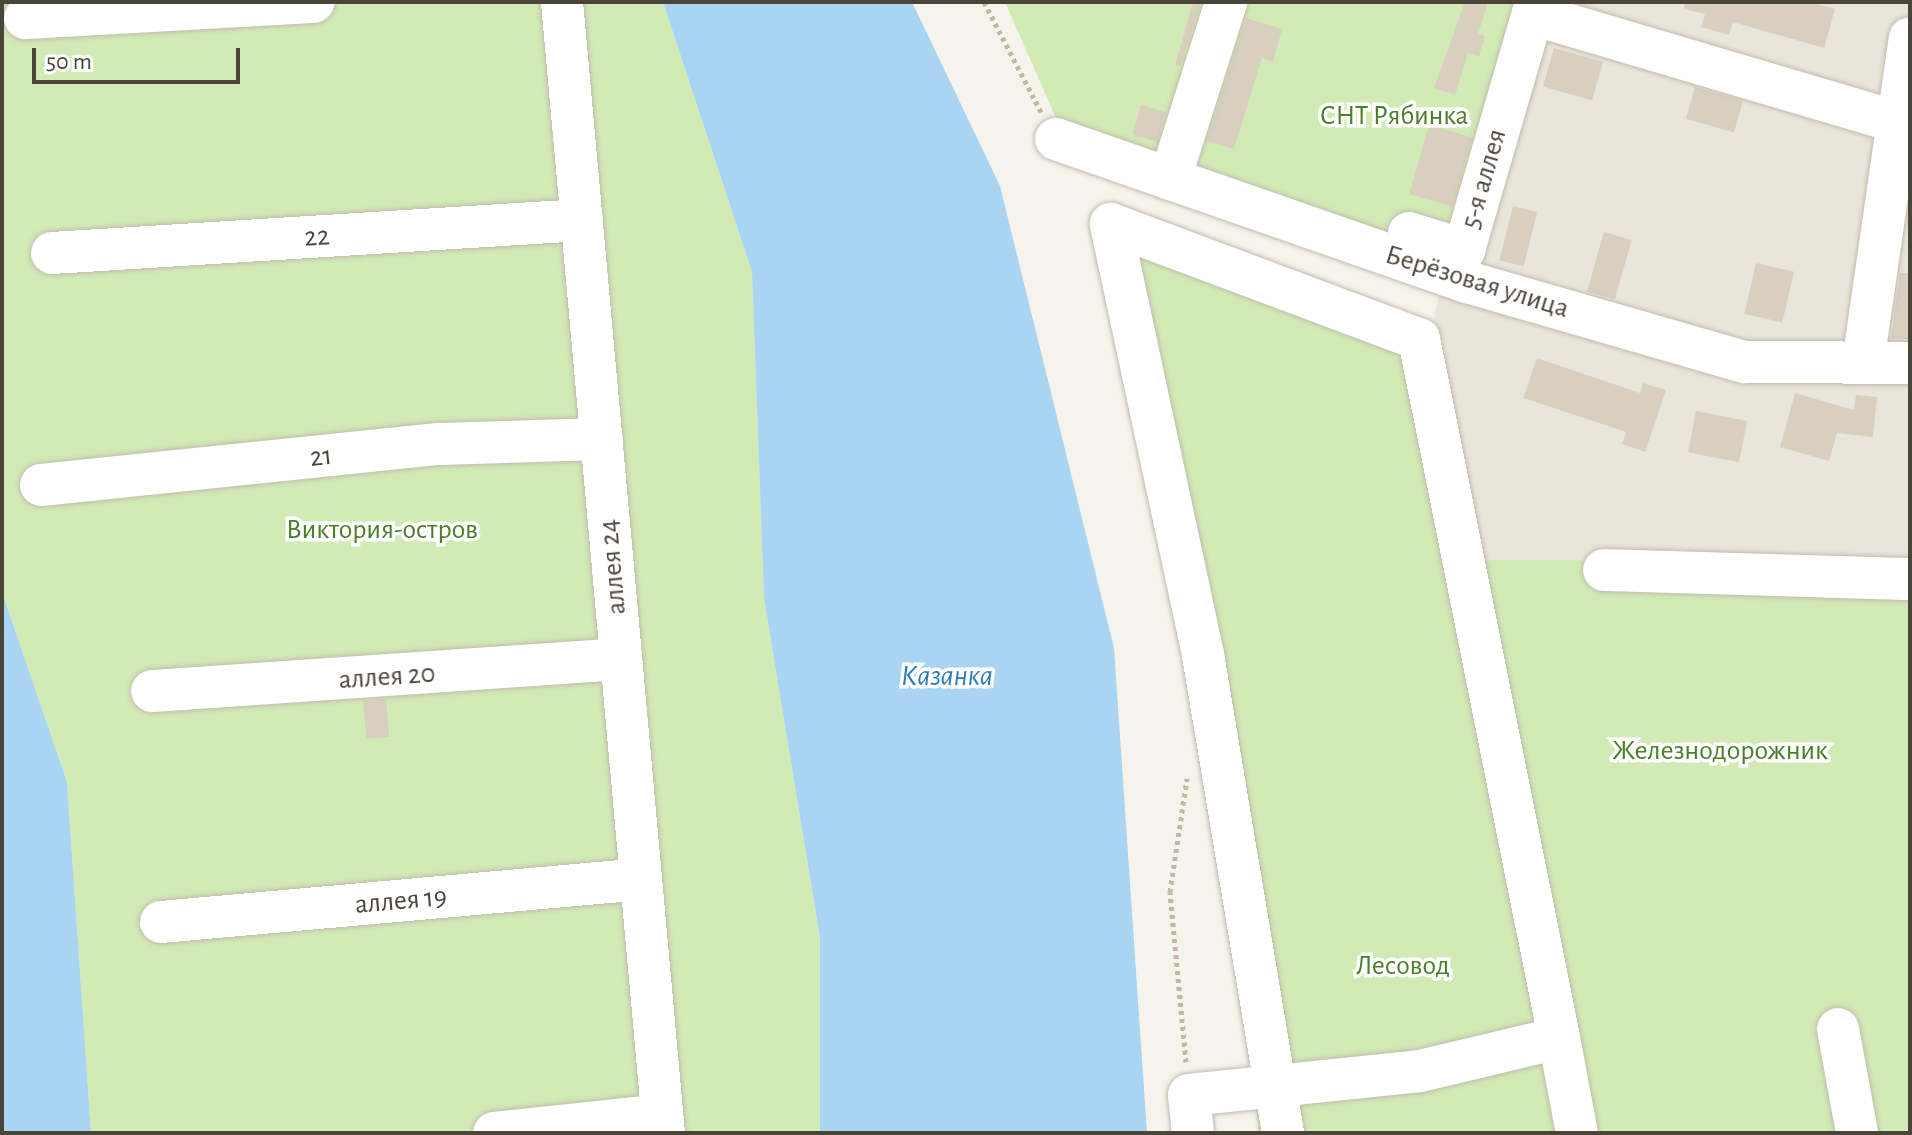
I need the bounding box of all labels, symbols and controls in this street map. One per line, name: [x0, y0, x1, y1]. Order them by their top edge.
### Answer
scale bar: [36, 32, 244, 82]
text: 50 m: [46, 50, 92, 74]
park label: СНТ Рябинка: [1320, 99, 1468, 133]
street label: 5-я аллея: [1454, 125, 1514, 233]
street label: 22: [303, 219, 331, 255]
street label: Берёзовая улица: [1381, 238, 1573, 326]
street label: 21: [308, 439, 334, 475]
park label: Виктория-остров: [286, 513, 478, 547]
street label: аллея 24: [592, 518, 634, 616]
street label: аллея 20: [338, 657, 436, 697]
water label: Казанка: [901, 658, 993, 694]
park label: Железнодорожник: [1612, 734, 1828, 768]
street label: аллея 19: [354, 880, 448, 922]
park label: Лесовод: [1356, 949, 1450, 983]

